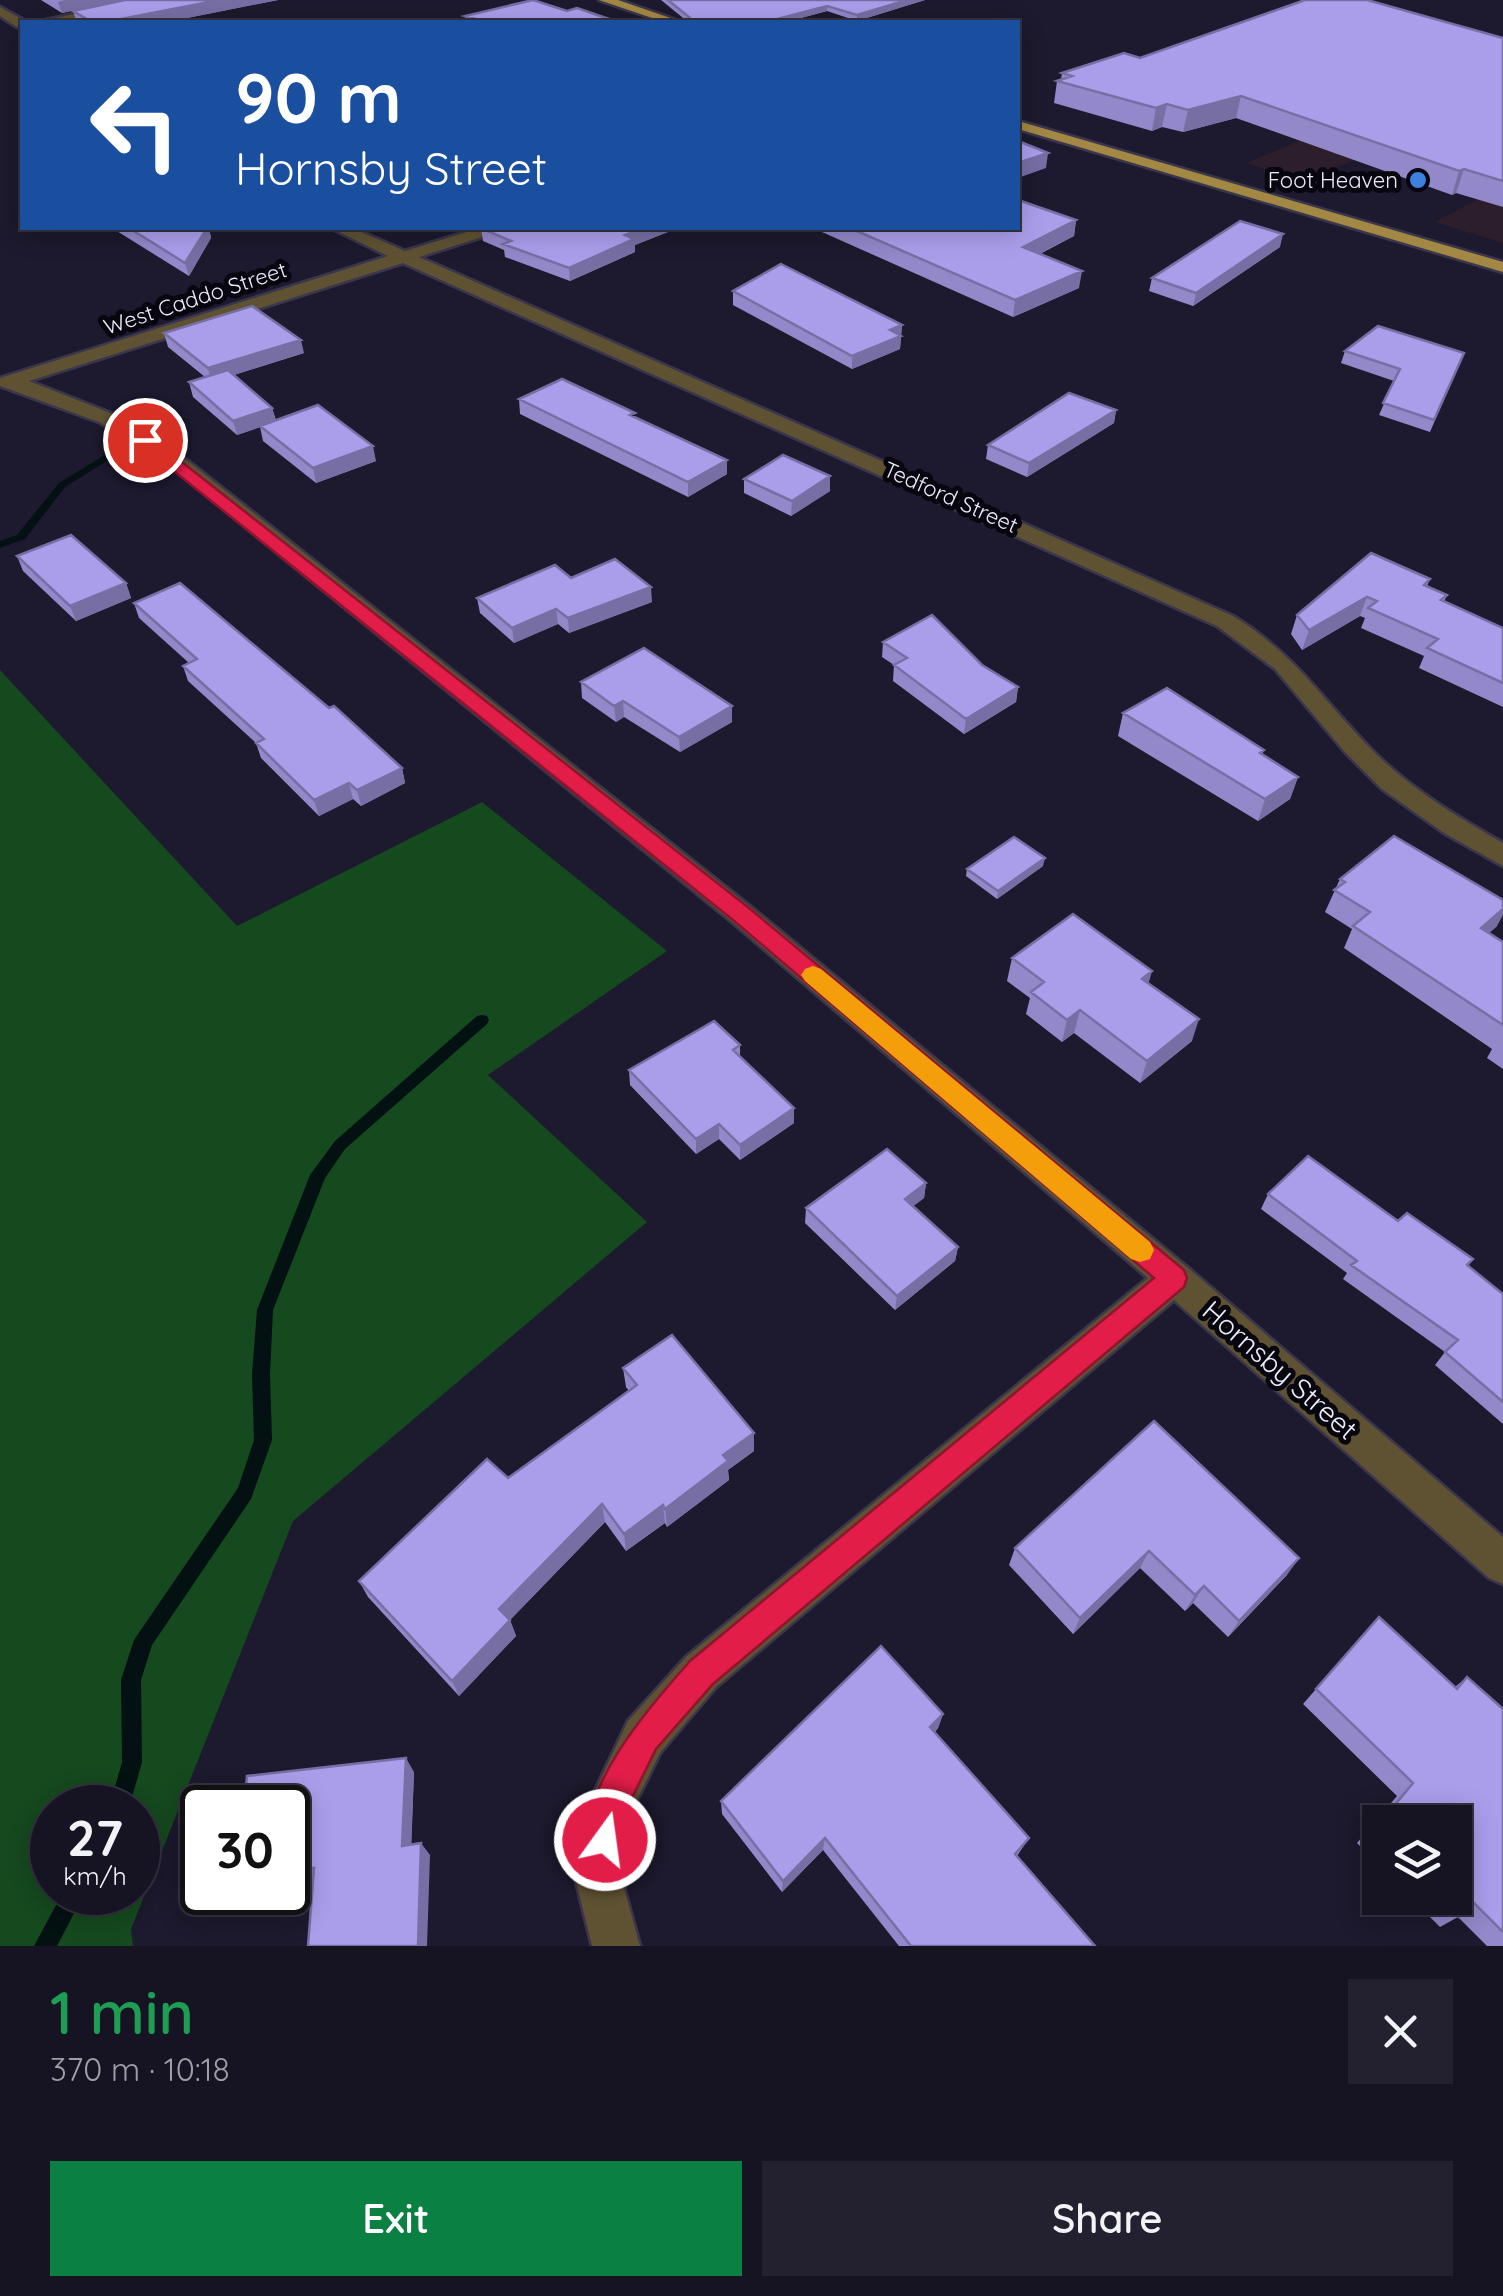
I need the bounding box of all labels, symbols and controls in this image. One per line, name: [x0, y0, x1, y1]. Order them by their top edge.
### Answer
text: 90 m: [235, 53, 402, 141]
icon: left: [70, 60, 200, 190]
text: Hornsby Street: [235, 140, 547, 196]
place label: Foot Heaven: [1268, 166, 1398, 194]
marker: Foot Heaven: [1407, 169, 1429, 191]
street label: West Caddo Street: [100, 255, 290, 341]
pin: [103, 398, 188, 483]
icon: arrive: [118, 413, 173, 468]
street label: Tedford Street: [879, 455, 1023, 539]
street label: Hornsby Street: [1196, 1293, 1365, 1447]
speed limit sign: 30: [180, 1785, 310, 1915]
position arrow: [553, 1788, 657, 1892]
map controls: [1362, 1805, 1472, 1915]
button: layers: [1362, 1805, 1472, 1915]
text: 27: [67, 1806, 123, 1869]
text: km/h: [63, 1860, 127, 1891]
text: 1 min: [50, 1974, 194, 2049]
button: close: [1348, 1979, 1453, 2084]
text: 370 m · 10:18: [50, 2049, 230, 2089]
button: Exit: [50, 2161, 742, 2276]
button: Share: [762, 2161, 1453, 2276]

